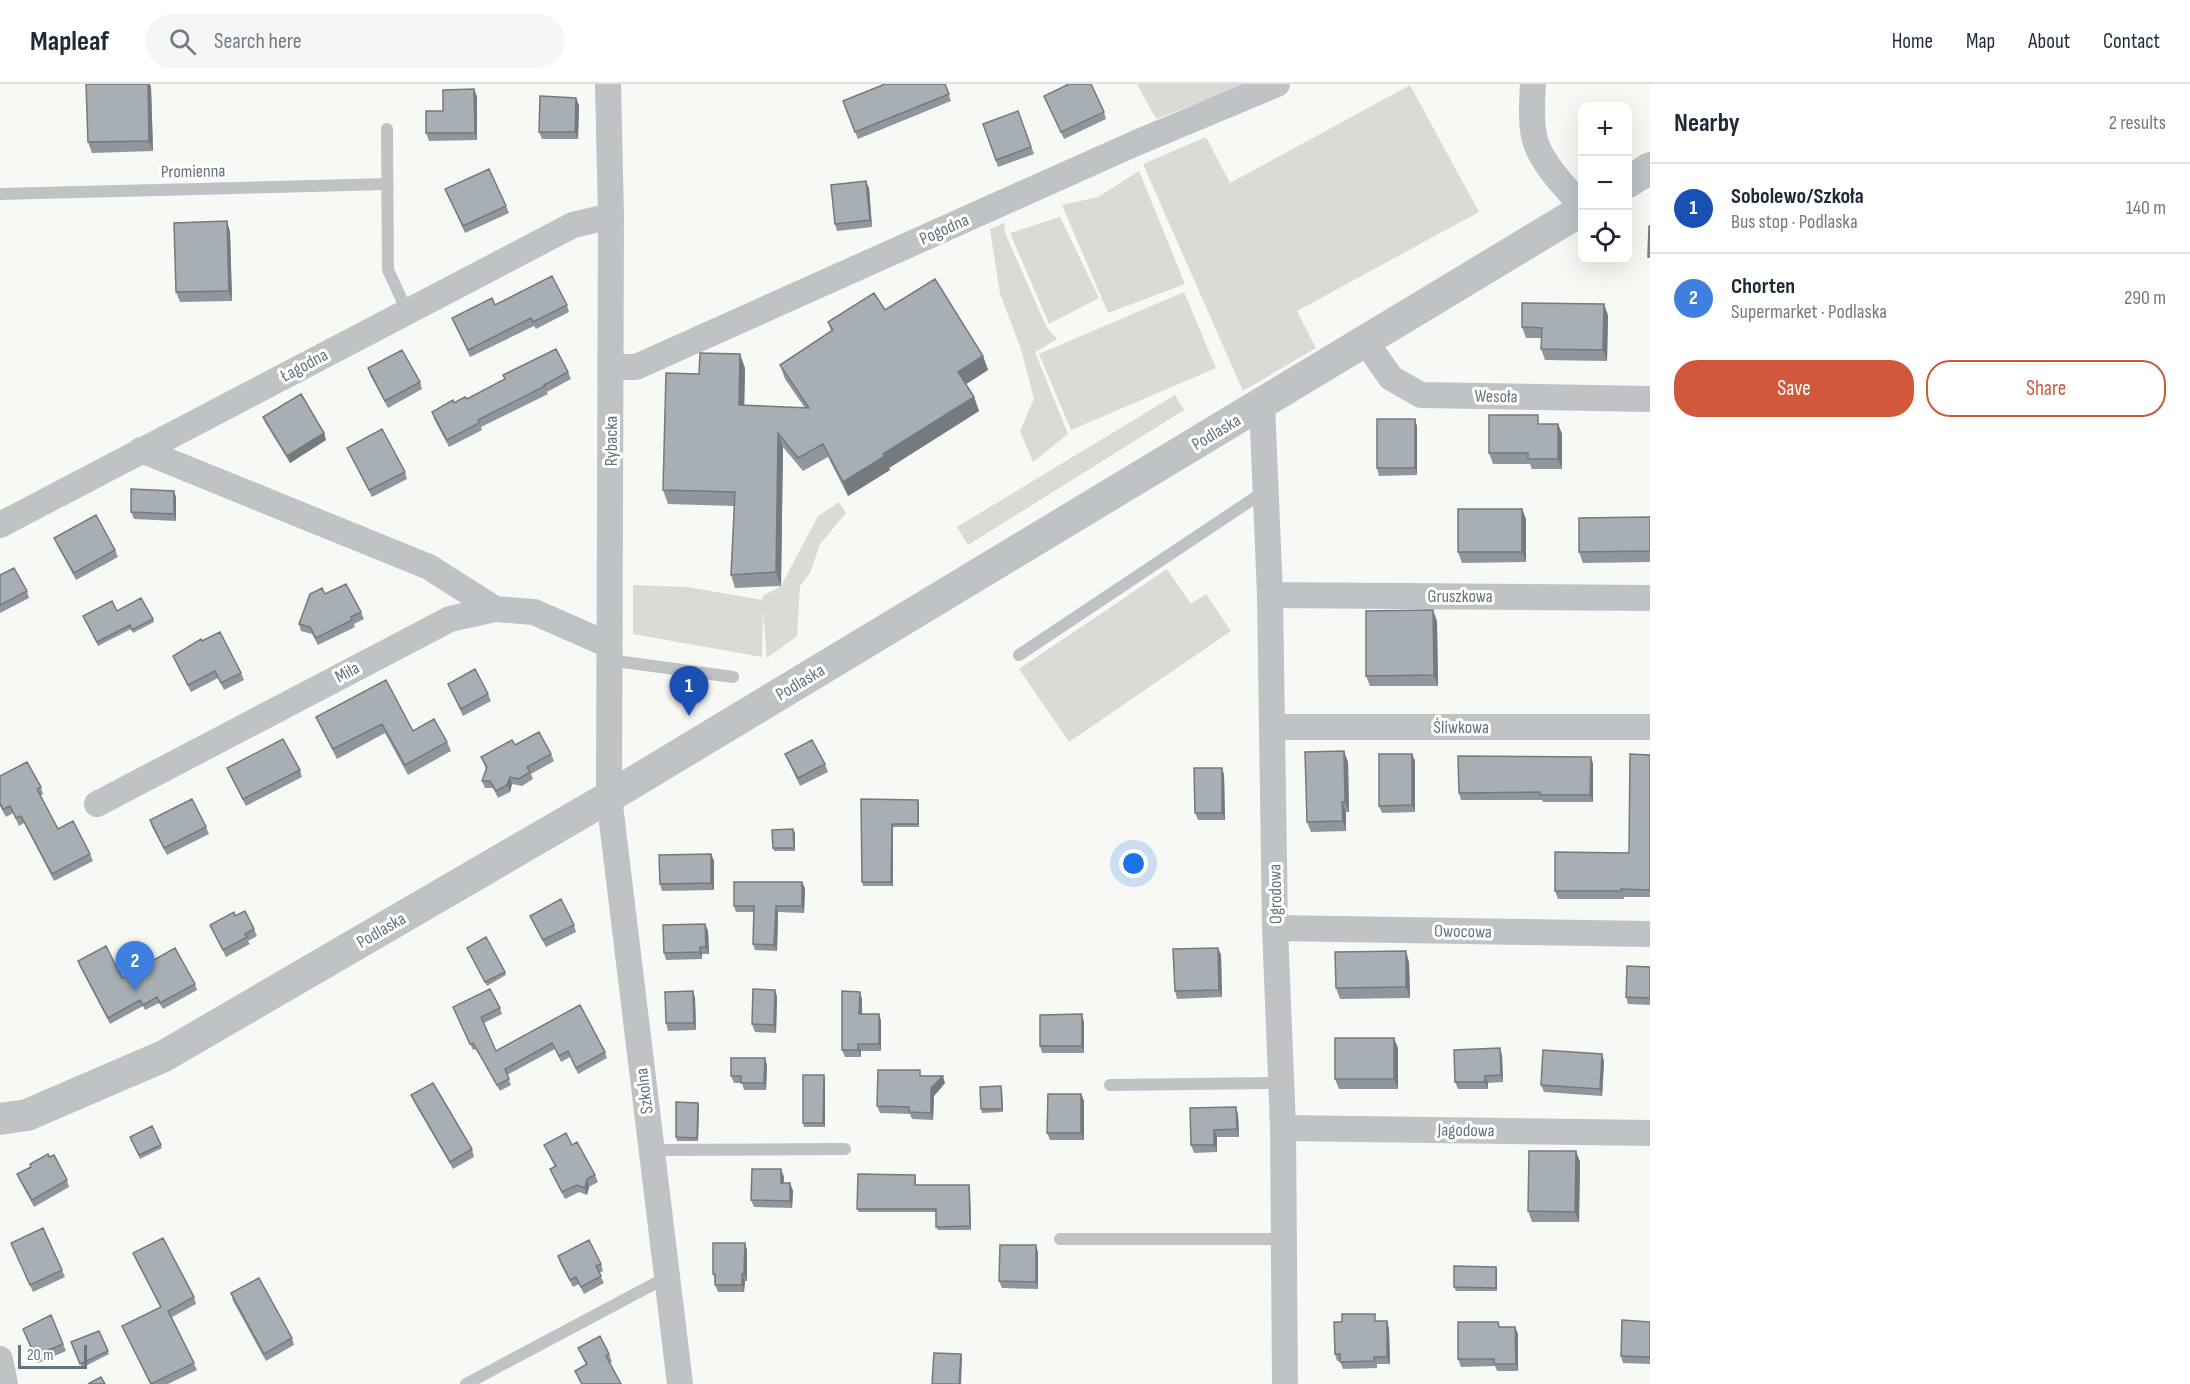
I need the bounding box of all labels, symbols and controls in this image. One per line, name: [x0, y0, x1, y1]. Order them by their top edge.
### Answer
search box: [145, 14, 565, 68]
text: Mapleaf: [30, 25, 109, 58]
icon: search: [166, 25, 199, 58]
text: Search here: [214, 28, 302, 55]
text: Home: [1892, 29, 1933, 54]
text: Map: [1966, 29, 1995, 54]
text: About: [2028, 29, 2070, 54]
text: Contact: [2103, 29, 2160, 54]
map controls: [1578, 102, 1632, 264]
button: +: [1578, 102, 1632, 156]
text: Nearby: [1674, 108, 1740, 139]
text: 2 results: [2109, 111, 2166, 135]
button: −: [1578, 156, 1632, 210]
street label: Promienna: [161, 160, 225, 183]
text: Sobolewo/Szkoła: [1731, 183, 1864, 210]
text: 1: [1690, 196, 1697, 220]
text: 140 m: [2126, 196, 2166, 220]
street label: Pogodna: [916, 209, 972, 250]
button: locate: [1578, 210, 1632, 264]
text: Bus stop · Podlaska: [1731, 210, 1858, 234]
text: Chorten: [1731, 273, 1795, 300]
text: 2: [1689, 286, 1698, 310]
text: 290 m: [2124, 286, 2166, 310]
text: Supermarket · Podlaska: [1731, 300, 1887, 324]
street label: Łagodna: [276, 344, 331, 387]
button: Save: [1674, 360, 1914, 417]
button: Share: [1926, 360, 2166, 417]
street label: Wesoła: [1474, 386, 1518, 407]
street label: Podlaska: [1188, 410, 1244, 455]
street label: Rybacka: [601, 416, 622, 466]
street label: Gruszkowa: [1427, 586, 1493, 607]
street label: Miła: [332, 657, 363, 687]
street label: Podlaska: [772, 660, 828, 705]
pin: 1: [670, 666, 708, 716]
street label: Śliwkowa: [1433, 717, 1489, 738]
your location: [1119, 849, 1148, 878]
street label: Ogrodowa: [1264, 864, 1287, 924]
street label: Podlaska: [353, 908, 410, 953]
street label: Owocowa: [1434, 920, 1492, 943]
pin: 2: [116, 942, 154, 991]
street label: Szkolna: [631, 1067, 658, 1115]
street label: Jagodowa: [1436, 1119, 1495, 1141]
scale bar: [18, 1342, 87, 1370]
text: 20 m: [27, 1346, 54, 1365]

